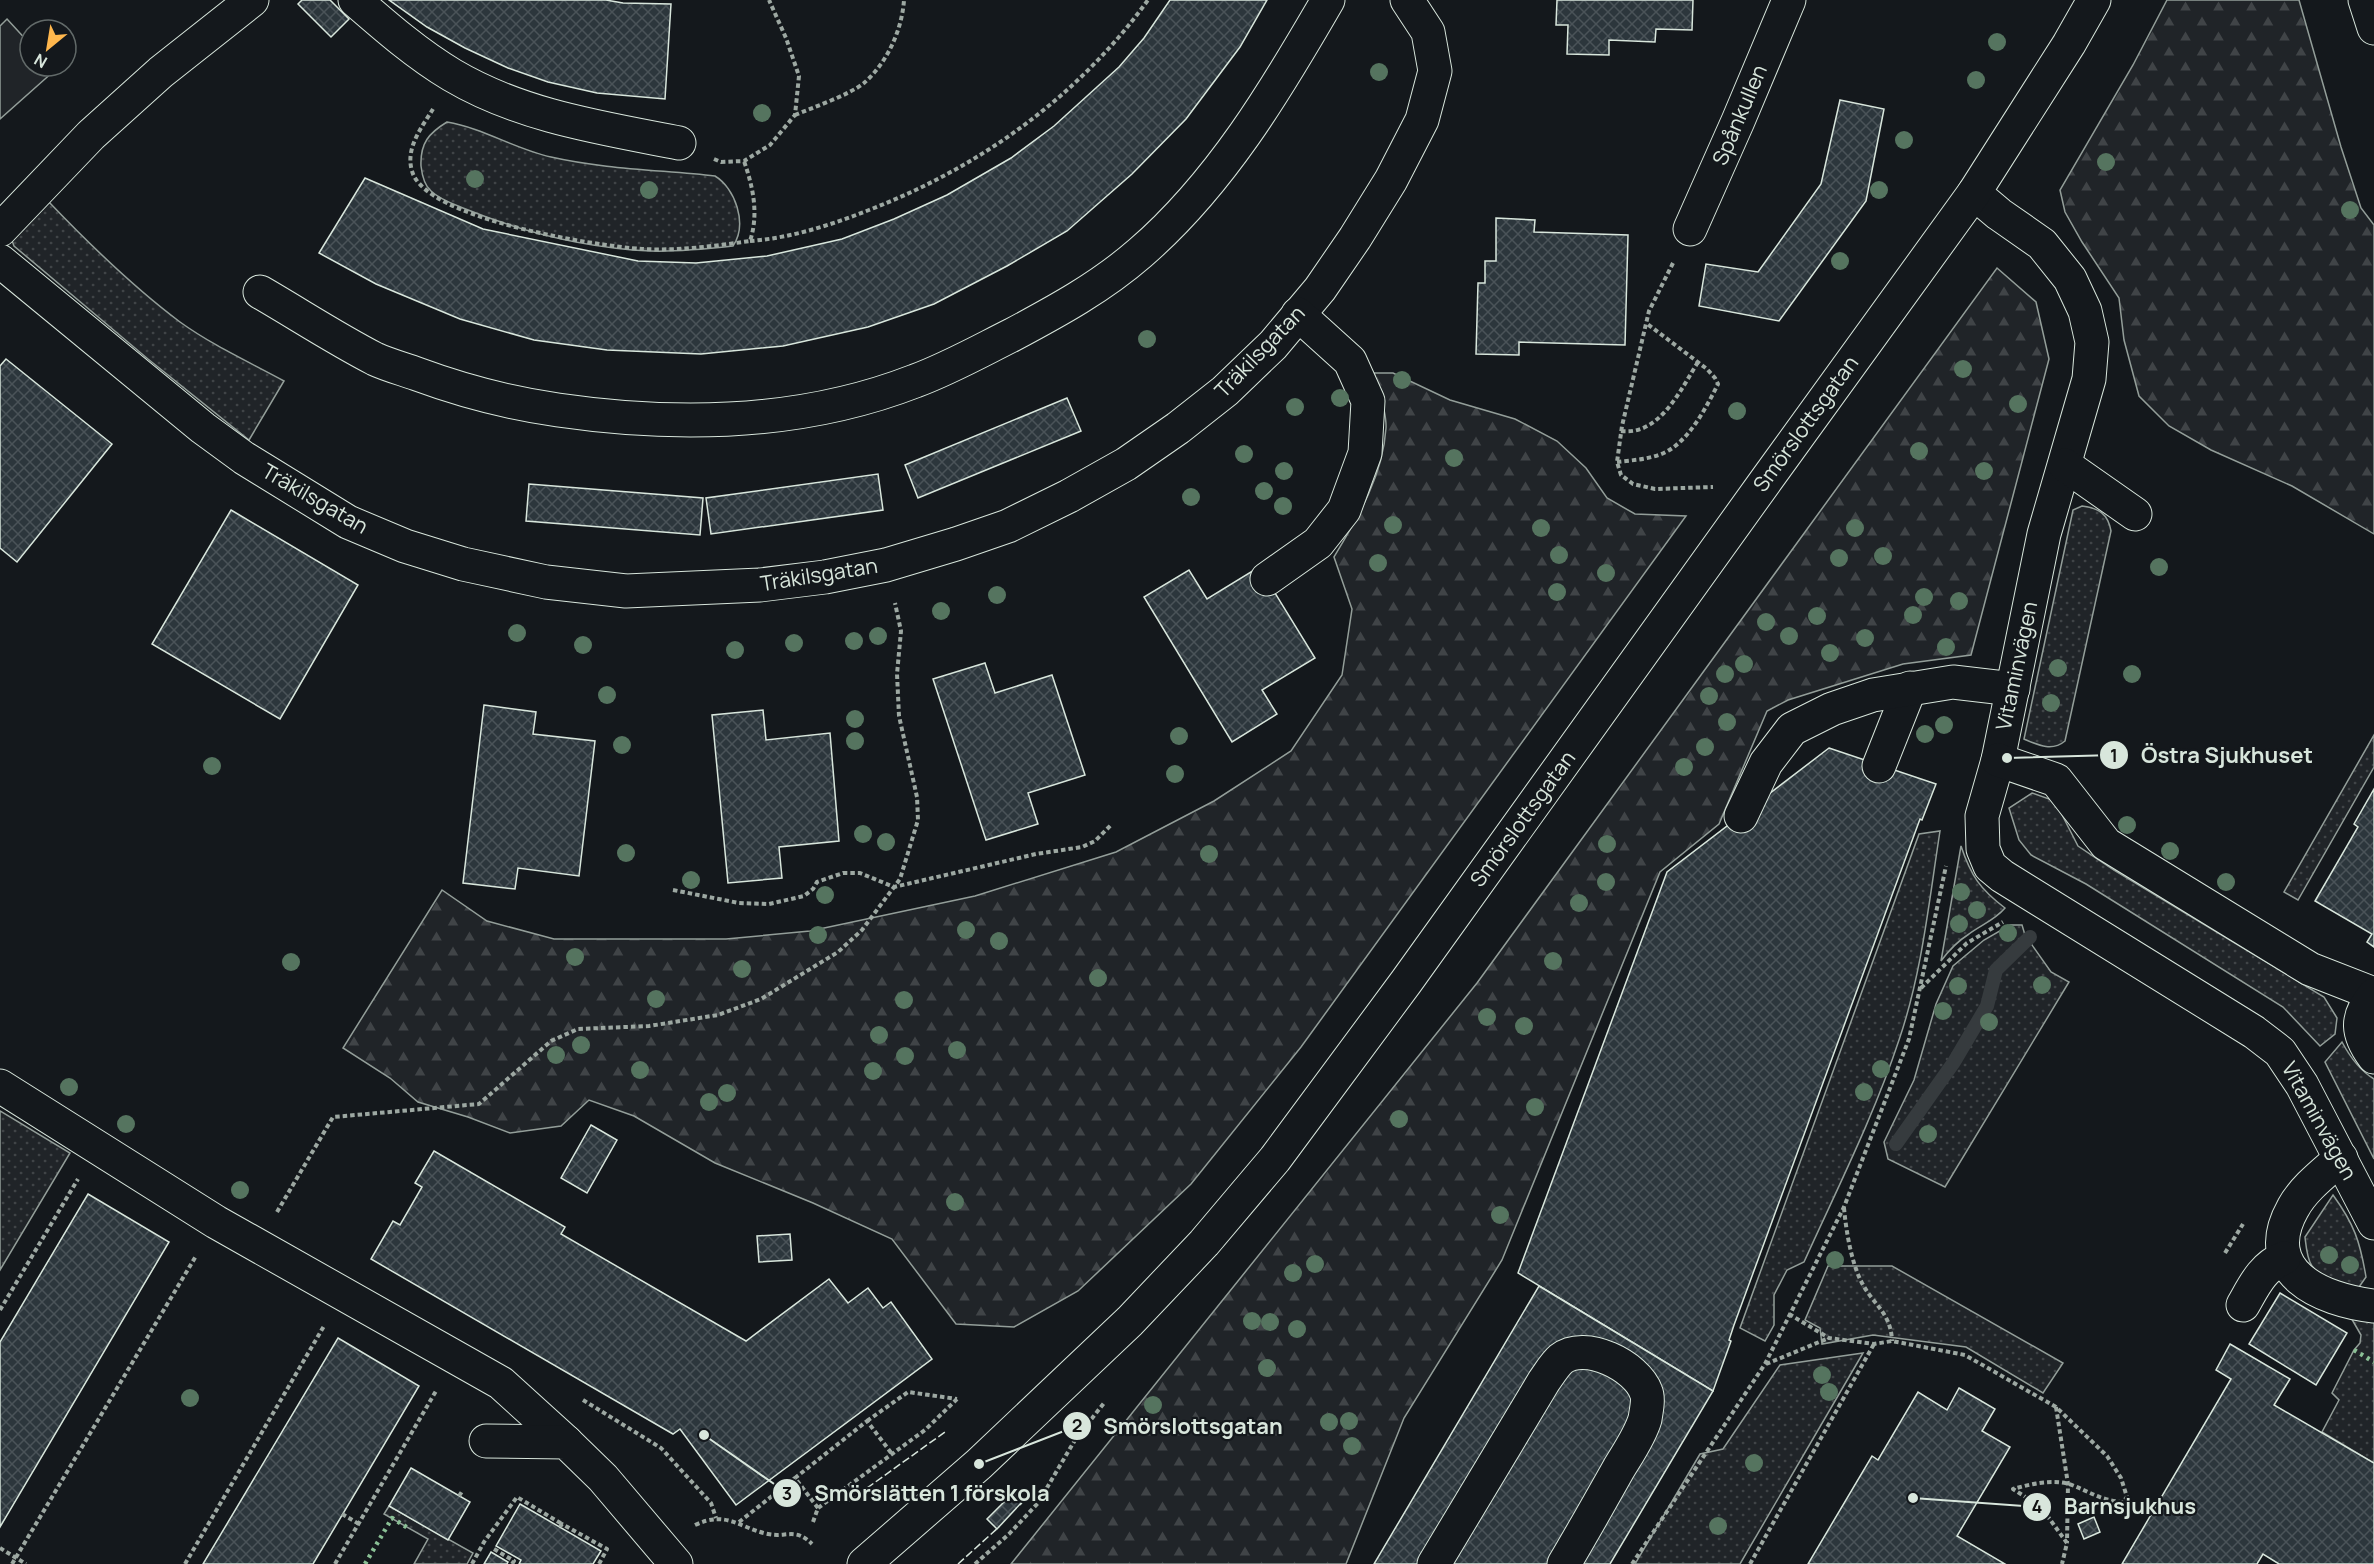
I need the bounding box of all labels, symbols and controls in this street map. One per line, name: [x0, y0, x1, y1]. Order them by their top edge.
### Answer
north arrow: [18, 18, 78, 78]
text: N: [30, 49, 51, 73]
street label: Spånkullen: [1705, 60, 1773, 169]
street label: Träkilsgatan: [1208, 299, 1310, 404]
street label: Smörslottsgatan: [1746, 350, 1864, 497]
street label: Träkilsgatan: [257, 456, 374, 540]
street label: Träkilsgatan: [758, 551, 879, 597]
street label: Vitaminvägen: [1989, 599, 2043, 733]
callout: Östra Sjukhuset: [2099, 735, 2325, 775]
text: Östra Sjukhuset: [2141, 740, 2313, 770]
text: 1: [2110, 743, 2118, 767]
street label: Smörslottsgatan: [1463, 745, 1581, 892]
street label: Vitaminvägen: [2276, 1056, 2364, 1185]
callout: Smörslottsgatan: [1062, 1406, 1295, 1446]
text: Smörslottsgatan: [1103, 1411, 1283, 1441]
text: 2: [1072, 1413, 1082, 1437]
callout: Smörslätten 1 förskola: [772, 1473, 1062, 1513]
text: Smörslätten 1 förskola: [814, 1478, 1050, 1508]
text: 3: [782, 1481, 792, 1505]
callout: Barnsjukhus: [2022, 1487, 2208, 1527]
text: Barnsjukhus: [2064, 1491, 2196, 1521]
text: 4: [2032, 1494, 2043, 1518]

